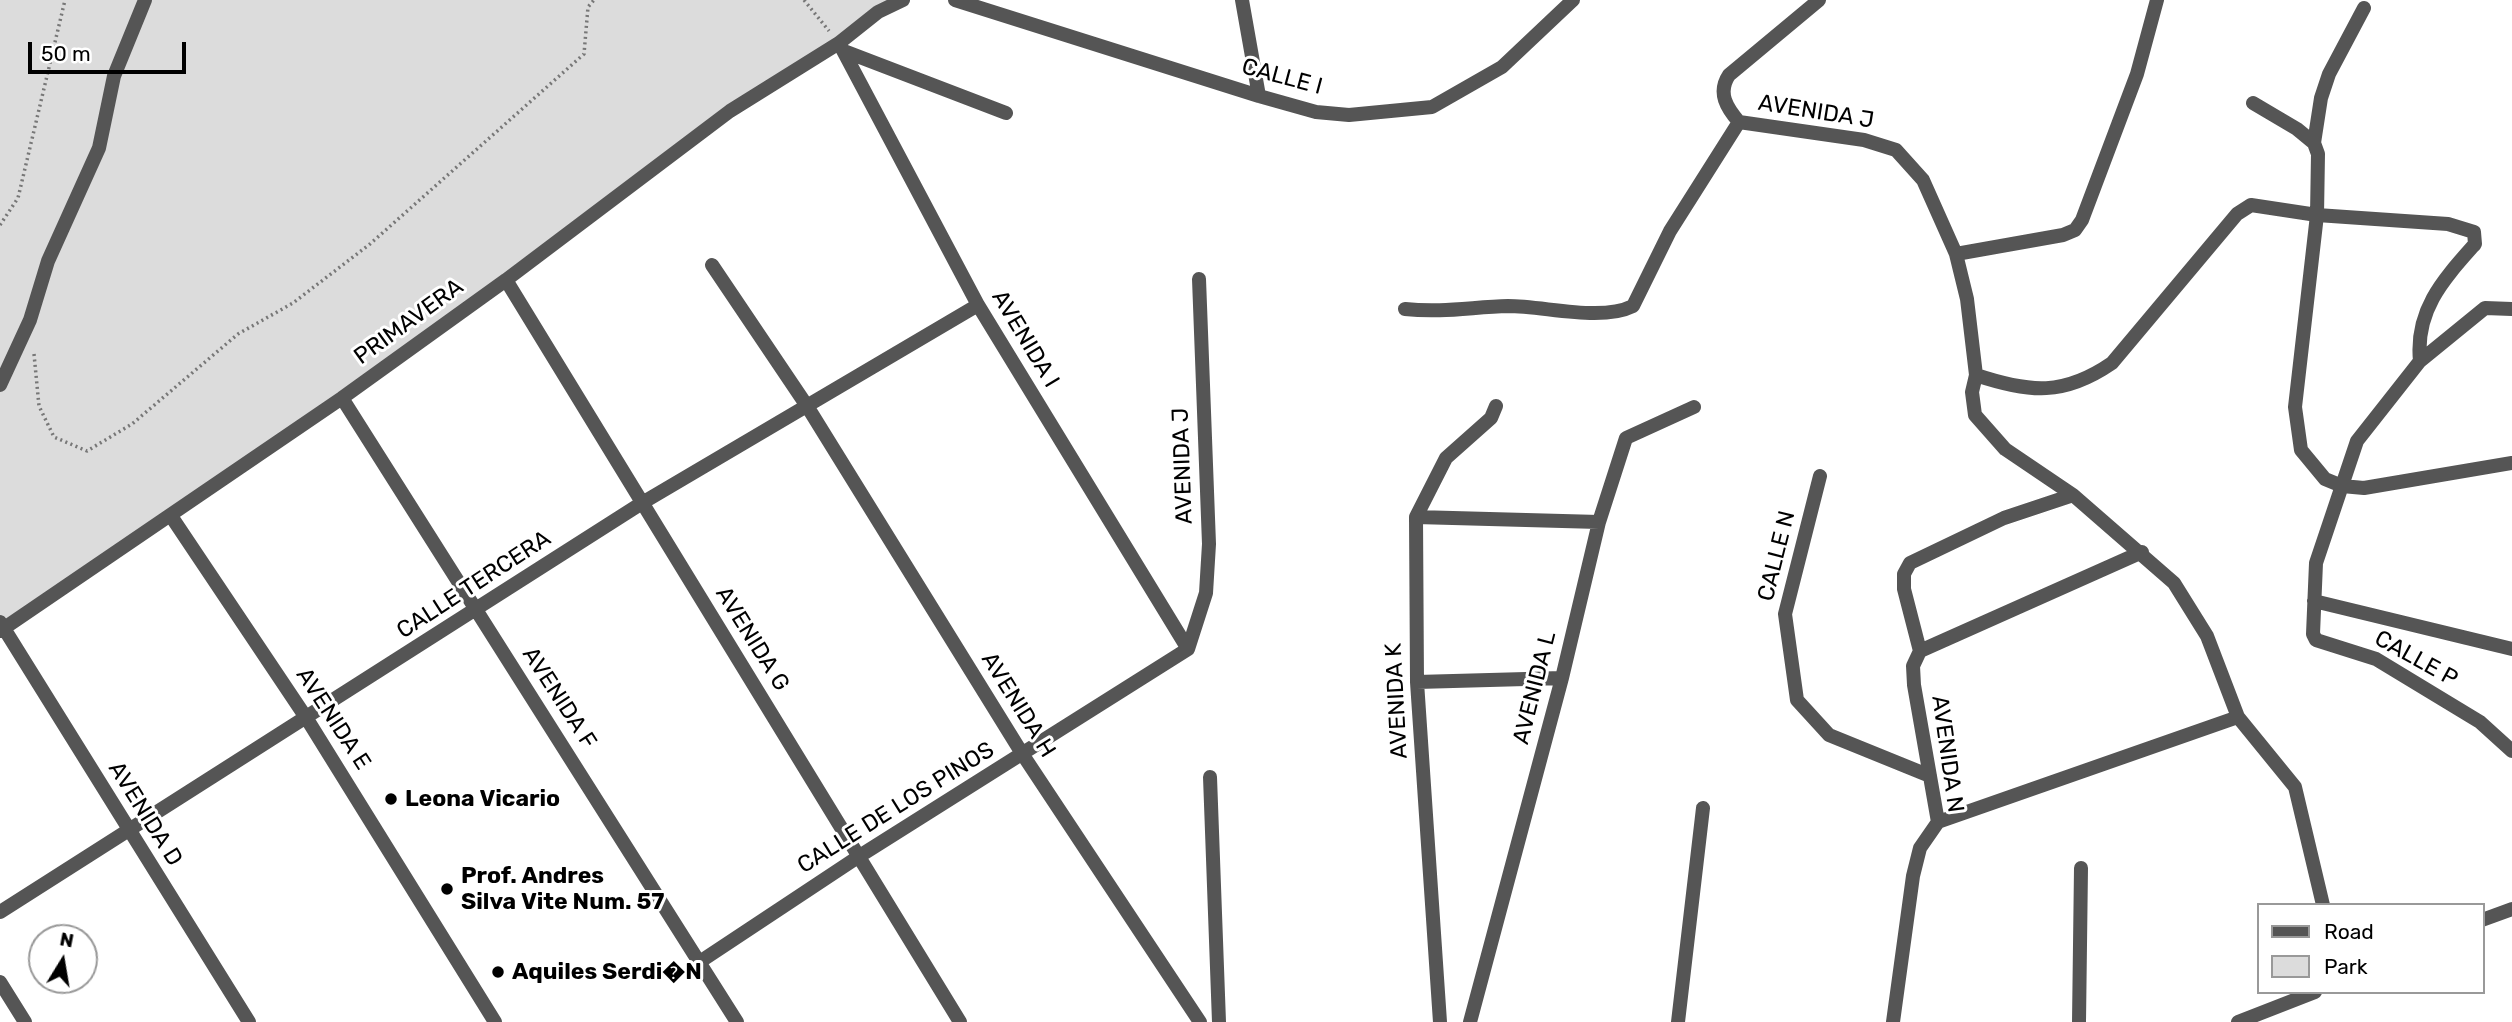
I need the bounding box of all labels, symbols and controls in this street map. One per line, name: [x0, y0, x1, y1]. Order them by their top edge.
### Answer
scale bar: [32, 28, 189, 72]
text: 50 m: [41, 41, 91, 66]
street label: CALLE I: [1239, 53, 1325, 101]
street label: AVENIDA J: [1756, 89, 1876, 135]
street label: PRIMAVERA: [349, 273, 469, 371]
street label: AVENIDA I: [985, 285, 1065, 393]
street label: AVENIDA J: [1167, 407, 1199, 525]
street label: CALLE N: [1752, 508, 1802, 604]
street label: CALLE TERCERA: [392, 525, 556, 645]
street label: AVENIDA G: [709, 582, 795, 696]
street label: CALLE P: [2370, 625, 2462, 693]
street label: AVENIDA L: [1508, 629, 1562, 747]
street label: AVENIDA F: [516, 642, 602, 754]
street label: AVENIDA K: [1380, 642, 1414, 760]
street label: AVENIDA H: [975, 647, 1061, 763]
street label: AVENIDA E: [290, 663, 376, 775]
street label: AVENIDA N: [1925, 694, 1969, 814]
street label: CALLE DE LOS PINOS: [793, 736, 999, 880]
street label: AVENIDA D: [102, 757, 188, 871]
place label: Leona Vicario: [405, 785, 560, 813]
marker: Leona Vicario: [383, 791, 399, 807]
place label: Prof. Andres Silva Vite Num. 57: [461, 862, 664, 916]
marker: Prof. Andres Silva Vite Num. 57: [439, 881, 455, 897]
legend: [2256, 903, 2484, 994]
text: Road: [2324, 919, 2374, 944]
north arrow: [28, 924, 98, 994]
text: N: [58, 927, 76, 952]
text: Park: [2324, 954, 2368, 979]
place label: Aquiles Serdi�N: [512, 958, 702, 986]
marker: Aquiles Serdi�N: [490, 964, 506, 980]

